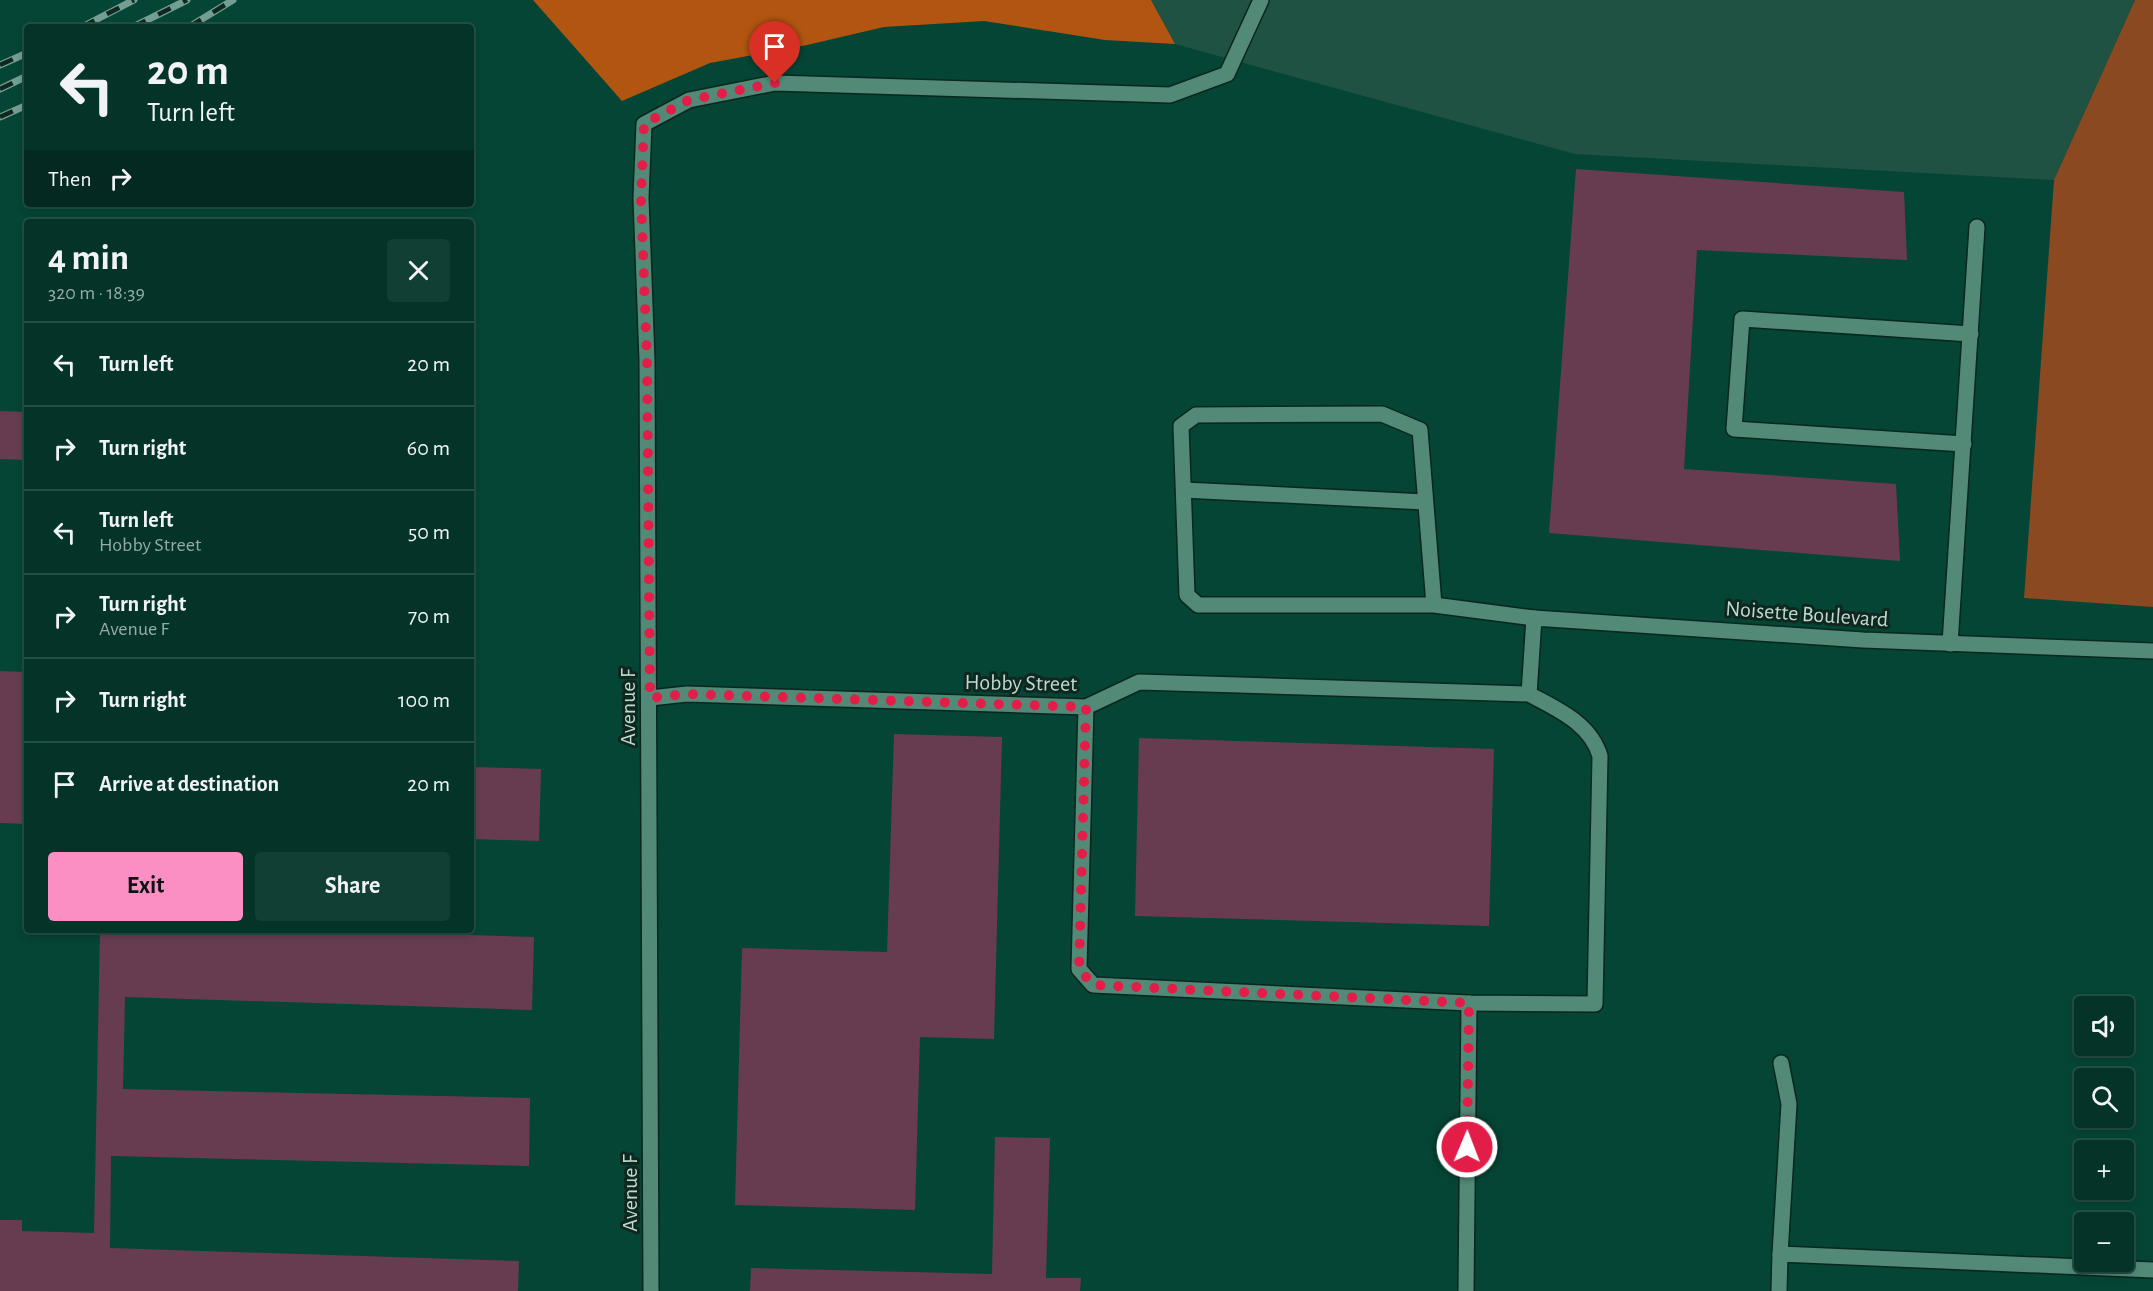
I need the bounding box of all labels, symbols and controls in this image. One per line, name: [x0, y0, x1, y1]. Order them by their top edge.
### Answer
pin: [749, 21, 800, 83]
icon: arrive: [758, 30, 791, 63]
icon: left: [48, 48, 126, 126]
text: 20 m: [147, 50, 229, 92]
text: Turn left: [147, 99, 235, 126]
icon: right: [104, 162, 137, 195]
text: Then: [48, 168, 92, 190]
button: close: [387, 239, 450, 302]
text: 4 min: [48, 240, 129, 276]
text: 320 m · 18:39: [48, 283, 145, 303]
icon: left: [48, 348, 81, 381]
text: Turn left: [99, 353, 173, 375]
text: 20 m: [407, 353, 450, 375]
icon: right: [48, 432, 81, 465]
text: Turn right: [99, 437, 186, 459]
text: 60 m: [407, 437, 450, 459]
text: Turn left: [99, 509, 173, 531]
icon: left: [48, 516, 81, 549]
text: 50 m: [408, 521, 450, 543]
text: Hobby Street: [99, 535, 201, 555]
text: Turn right: [99, 593, 186, 615]
street label: Noisette Boulevard: [1725, 597, 1889, 631]
icon: right: [48, 600, 81, 633]
text: 70 m: [408, 605, 450, 627]
text: Avenue F: [99, 619, 169, 639]
street label: Avenue F: [617, 668, 639, 746]
street label: Hobby Street: [965, 671, 1077, 695]
icon: right: [48, 684, 81, 717]
text: Turn right: [99, 689, 186, 711]
text: 100 m: [398, 689, 450, 711]
icon: arrive: [48, 768, 81, 801]
text: Arrive at destination: [99, 773, 279, 795]
text: 20 m: [407, 773, 450, 795]
button: Exit: [48, 852, 243, 921]
button: Share: [255, 852, 450, 921]
map controls: [2074, 996, 2134, 1272]
button: sound: [2074, 996, 2134, 1056]
button: search: [2074, 1068, 2134, 1128]
position arrow: [1435, 1115, 1499, 1179]
button: +: [2074, 1140, 2134, 1200]
street label: Avenue F: [619, 1154, 641, 1232]
button: −: [2074, 1212, 2134, 1272]

